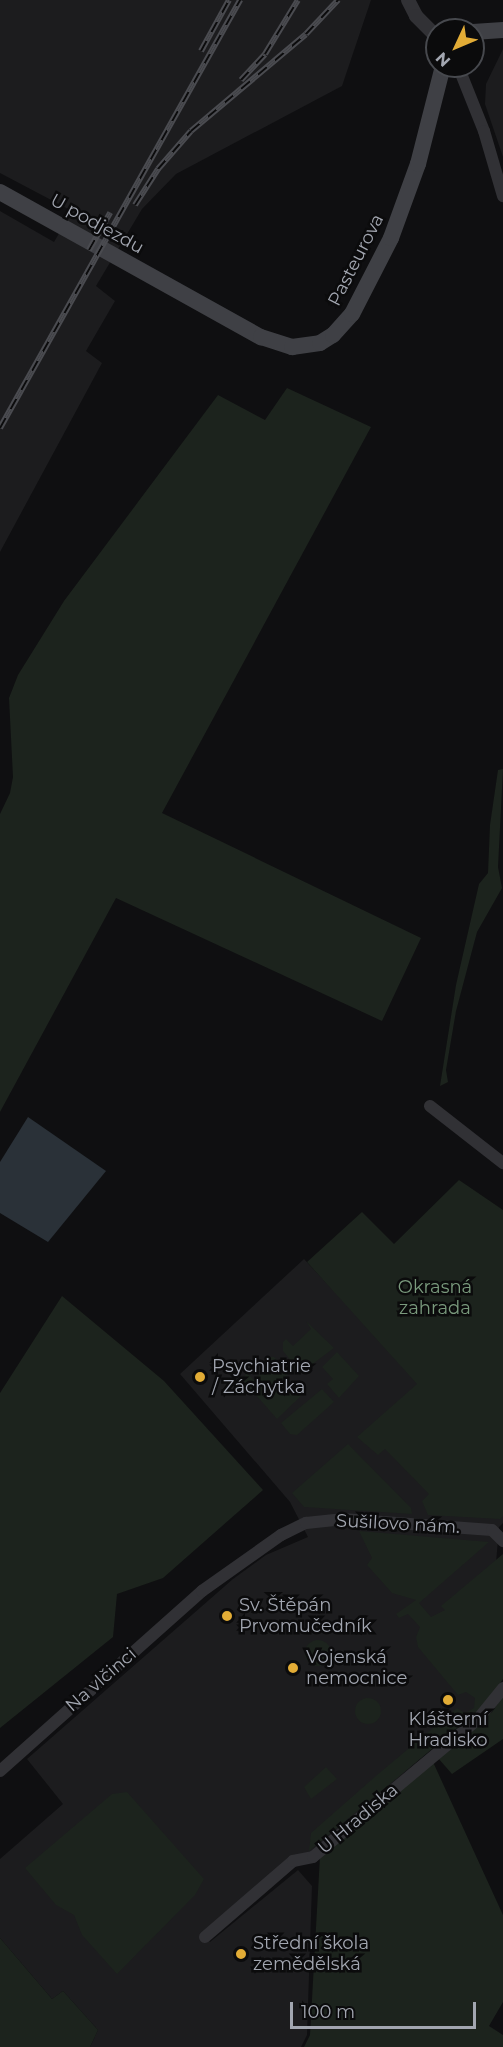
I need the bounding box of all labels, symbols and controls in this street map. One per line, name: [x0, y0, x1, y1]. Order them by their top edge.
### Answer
north arrow: [425, 18, 485, 78]
text: N: [432, 48, 454, 71]
street label: U podjezdu: [46, 189, 148, 259]
street label: Pasteurova: [324, 211, 388, 309]
park label: Okrasná zahrada: [398, 1277, 472, 1320]
place label: Psychiatrie / Záchytka: [212, 1356, 311, 1398]
marker: Psychiatrie / Záchytka: [193, 1370, 207, 1384]
street label: Sušilovo nám.: [336, 1510, 460, 1538]
place label: Sv. Štěpán Prvomučedník: [239, 1595, 372, 1638]
marker: Sv. Štěpán Prvomučedník: [220, 1609, 234, 1623]
street label: Na vlčinci: [61, 1644, 141, 1716]
place label: Vojenská nemocnice: [306, 1647, 407, 1690]
marker: Vojenská nemocnice: [284, 1659, 302, 1677]
marker: Klášterní Hradisko: [441, 1693, 455, 1707]
place label: Klášterní Hradisko: [408, 1709, 488, 1752]
street label: U Hradiska: [314, 1779, 402, 1859]
place label: Střední škola zemědělská: [253, 1933, 369, 1976]
marker: Střední škola zemědělská: [234, 1947, 248, 1961]
scale bar: [293, 1990, 479, 2028]
text: 100 m: [301, 2001, 355, 2023]

